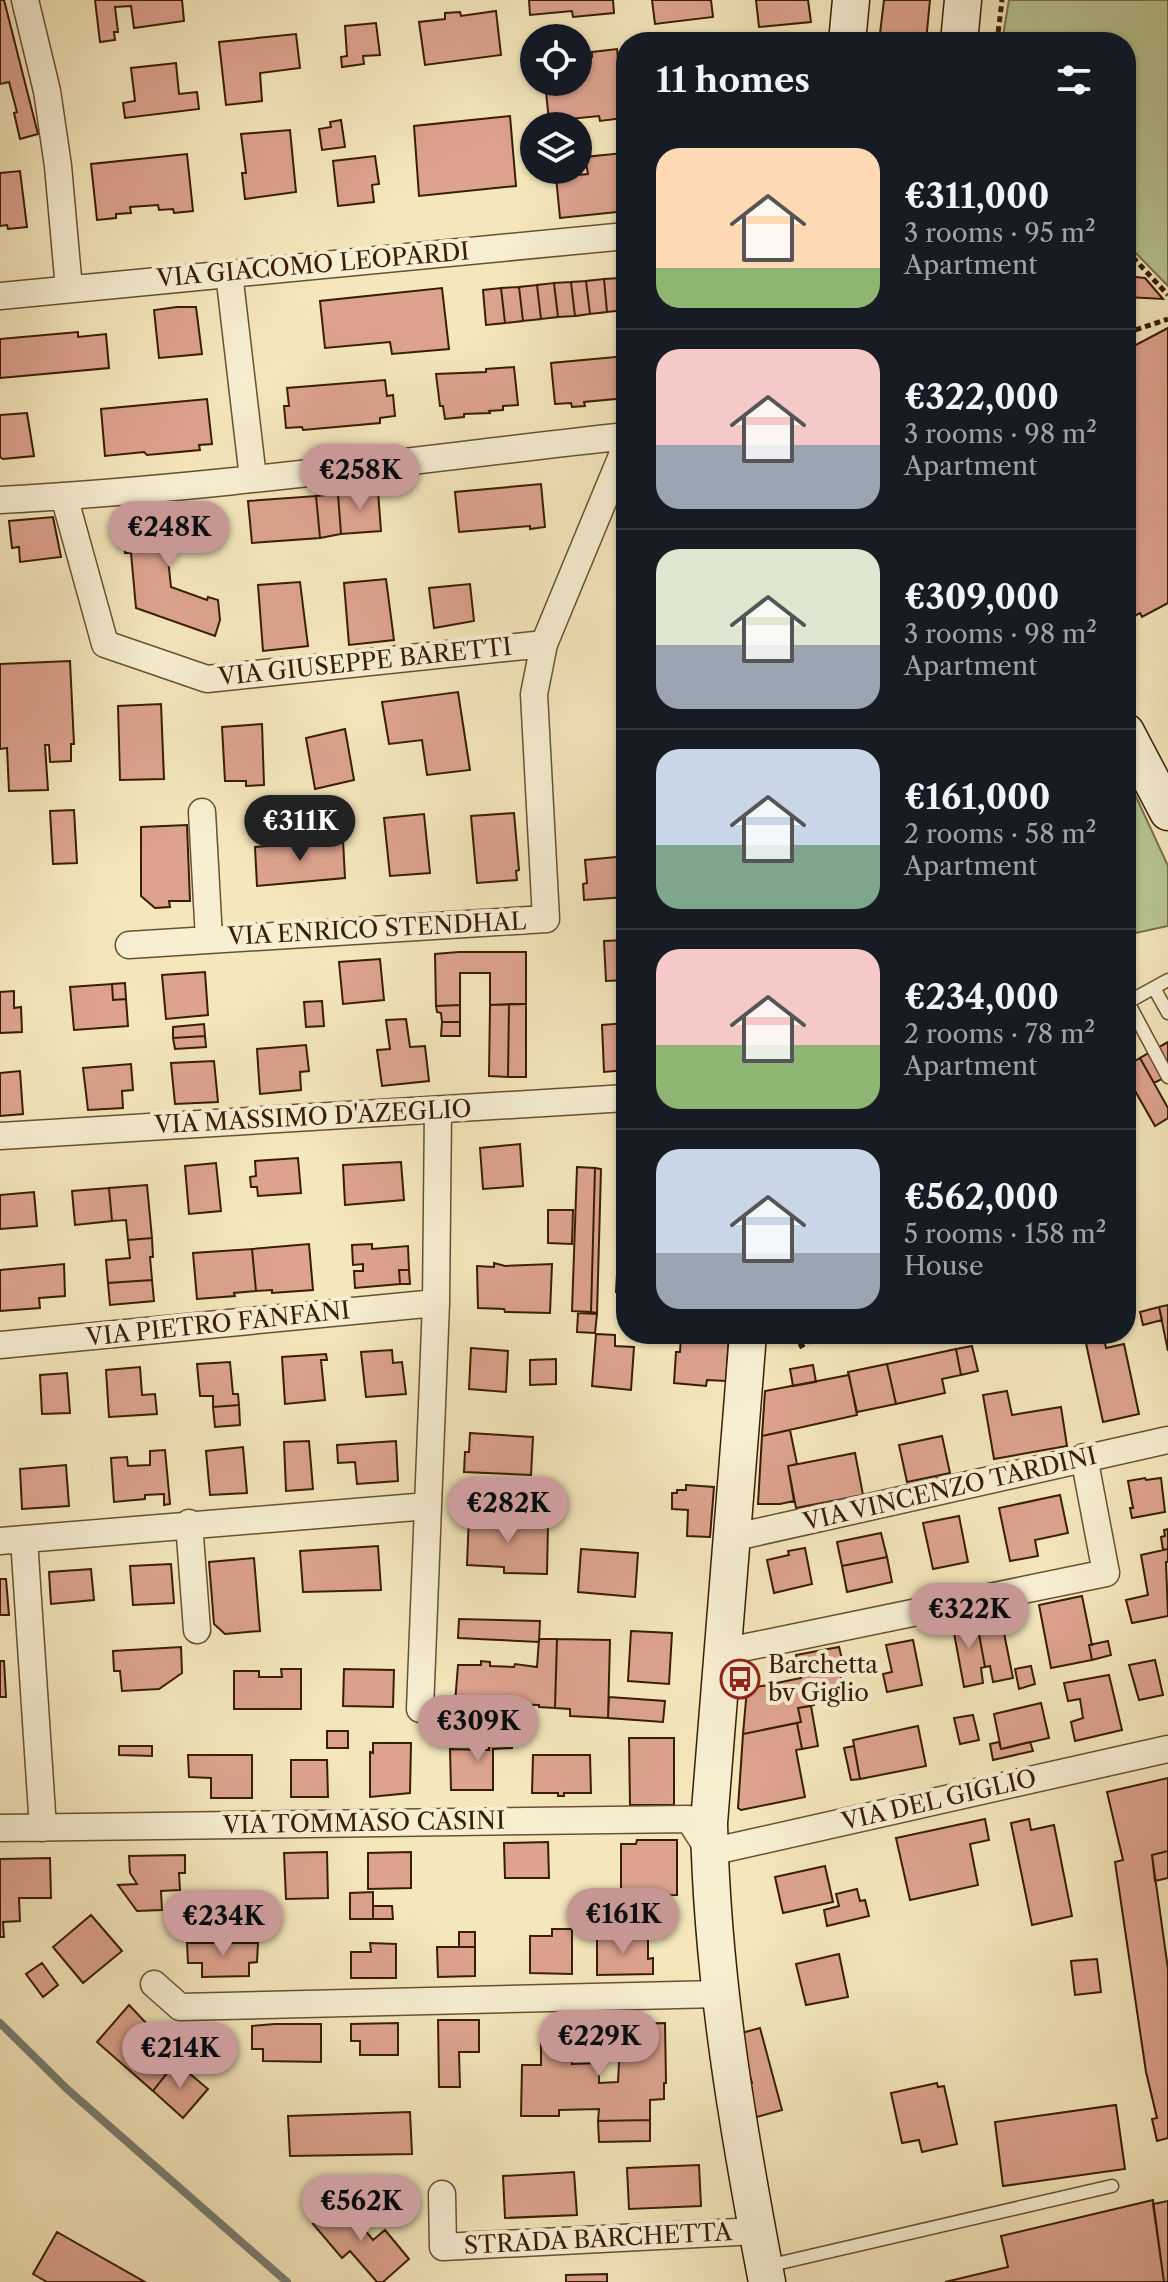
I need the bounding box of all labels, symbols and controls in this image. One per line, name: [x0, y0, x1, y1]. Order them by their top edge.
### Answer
map controls: [520, 24, 592, 184]
button: locate: [520, 24, 592, 96]
icon: filters: [1052, 58, 1096, 102]
text: 11 homes: [656, 59, 810, 101]
button: layers: [520, 112, 592, 184]
text: €311,000: [904, 175, 1049, 217]
icon: home: [720, 180, 816, 276]
text: 3 rooms · 95 m²: [904, 217, 1096, 249]
street label: VIA GIACOMO LEOPARDI: [154, 236, 470, 293]
text: Apartment: [904, 249, 1037, 281]
text: €322,000: [904, 376, 1059, 418]
icon: home: [720, 381, 816, 477]
text: 3 rooms · 98 m²: [904, 418, 1097, 450]
pin: €258K: [304, 444, 416, 512]
text: Apartment: [904, 450, 1037, 482]
text: €258K: [318, 454, 402, 486]
pin: €248K: [113, 501, 225, 569]
text: €248K: [127, 511, 211, 543]
text: €309,000: [904, 576, 1059, 618]
icon: home: [720, 581, 816, 677]
text: 3 rooms · 98 m²: [904, 618, 1097, 650]
street label: VIA GIUSEPPE BARETTI: [216, 632, 513, 691]
text: Apartment: [904, 650, 1037, 682]
text: €161,000: [904, 776, 1050, 818]
icon: home: [720, 781, 816, 877]
pin: €311K: [244, 795, 356, 863]
text: €311K: [262, 805, 338, 837]
text: 2 rooms · 58 m²: [904, 818, 1096, 850]
text: Apartment: [904, 850, 1037, 882]
street label: VIA ENRICO STENDHAL: [226, 906, 527, 951]
text: €234,000: [904, 976, 1059, 1018]
icon: home: [720, 981, 816, 1077]
text: 2 rooms · 78 m²: [904, 1018, 1095, 1050]
text: Apartment: [904, 1050, 1037, 1082]
street label: VIA MASSIMO D'AZEGLIO: [153, 1094, 472, 1139]
text: €562,000: [904, 1176, 1059, 1218]
icon: home: [720, 1181, 816, 1277]
text: 5 rooms · 158 m²: [904, 1218, 1106, 1250]
text: House: [904, 1250, 984, 1282]
street label: VIA PIETRO FANFANI: [84, 1295, 351, 1352]
street label: VIA VINCENZO TARDINI: [799, 1441, 1099, 1537]
pin: €282K: [452, 1477, 564, 1545]
text: €282K: [466, 1487, 550, 1519]
pin: €322K: [913, 1583, 1025, 1651]
text: €322K: [928, 1593, 1010, 1625]
place label: Barchetta bv Giglio: [768, 1650, 878, 1707]
bus stop icon: Barchetta bv Giglio: [719, 1658, 761, 1700]
pin: €309K: [422, 1695, 534, 1763]
text: €309K: [436, 1705, 520, 1737]
street label: VIA DEL GIGLIO: [838, 1763, 1039, 1836]
street label: VIA TOMMASO CASINI: [222, 1806, 505, 1839]
pin: €161K: [567, 1888, 679, 1956]
pin: €234K: [167, 1890, 279, 1958]
text: €161K: [585, 1898, 661, 1930]
text: €234K: [182, 1900, 264, 1932]
pin: €229K: [543, 2010, 655, 2078]
text: €229K: [557, 2020, 641, 2052]
pin: €214K: [124, 2022, 236, 2090]
text: €214K: [140, 2032, 220, 2064]
pin: €562K: [305, 2175, 417, 2243]
text: €562K: [320, 2185, 402, 2217]
street label: STRADA BARCHETTA: [463, 2217, 734, 2260]

